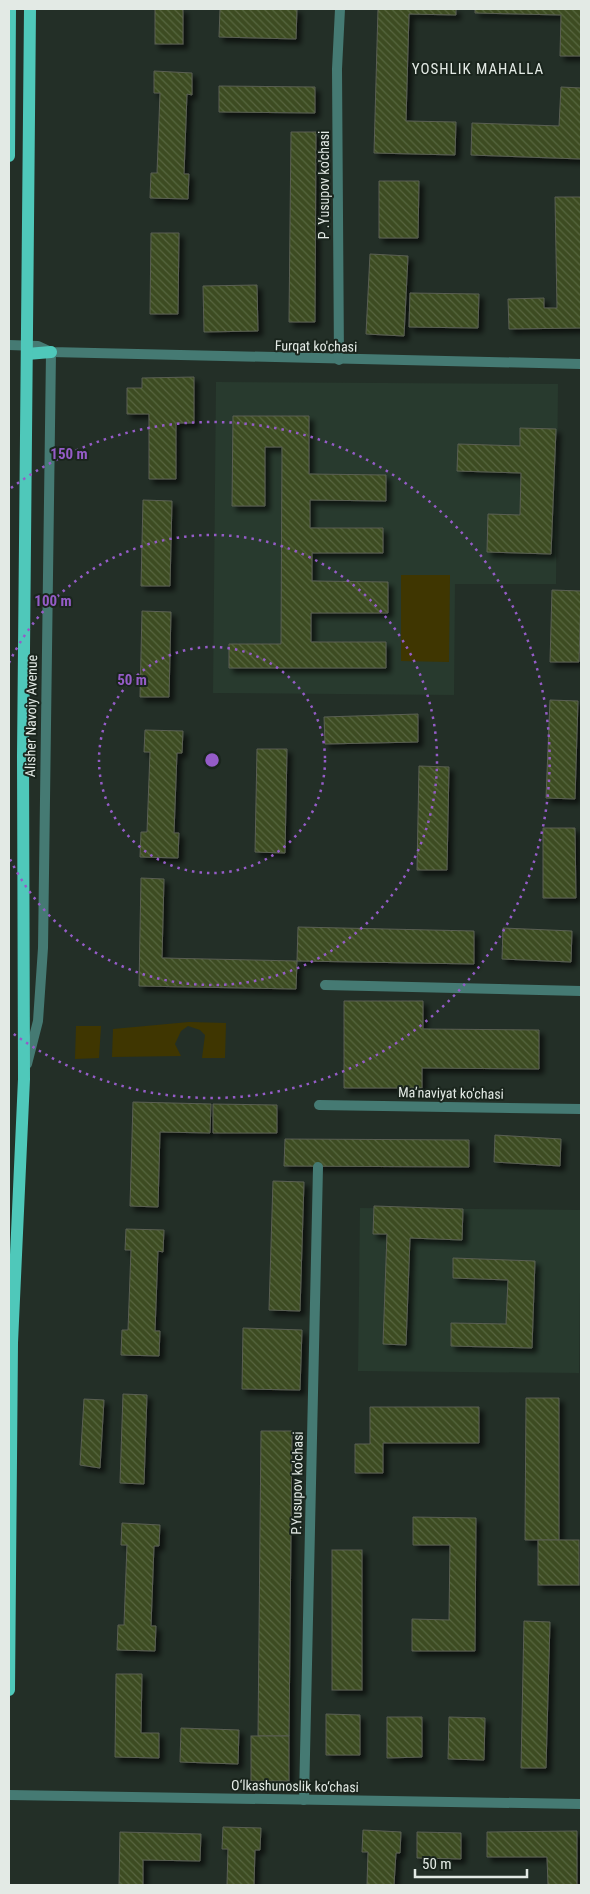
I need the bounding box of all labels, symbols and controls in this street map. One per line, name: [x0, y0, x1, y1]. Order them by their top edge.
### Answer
district label: YOSHLIK MAHALLA: [412, 60, 544, 78]
street label: P .Yusupov ko'chasi: [316, 131, 332, 239]
street label: Furqat ko'chasi: [275, 337, 357, 355]
text: 150 m: [50, 445, 88, 463]
text: 100 m: [34, 592, 72, 610]
street label: Alisher Navoiy Avenue: [22, 654, 40, 777]
text: 50 m: [117, 671, 147, 689]
centre of rings: [203, 751, 221, 769]
street label: Ma’naviyat ko'chasi: [398, 1084, 504, 1102]
street label: P.Yusupov ko'chasi: [288, 1431, 306, 1535]
street label: O‘lkashunoslik ko‘chasi: [231, 1777, 359, 1795]
scale bar: [415, 1846, 528, 1878]
text: 50 m: [422, 1855, 452, 1873]

